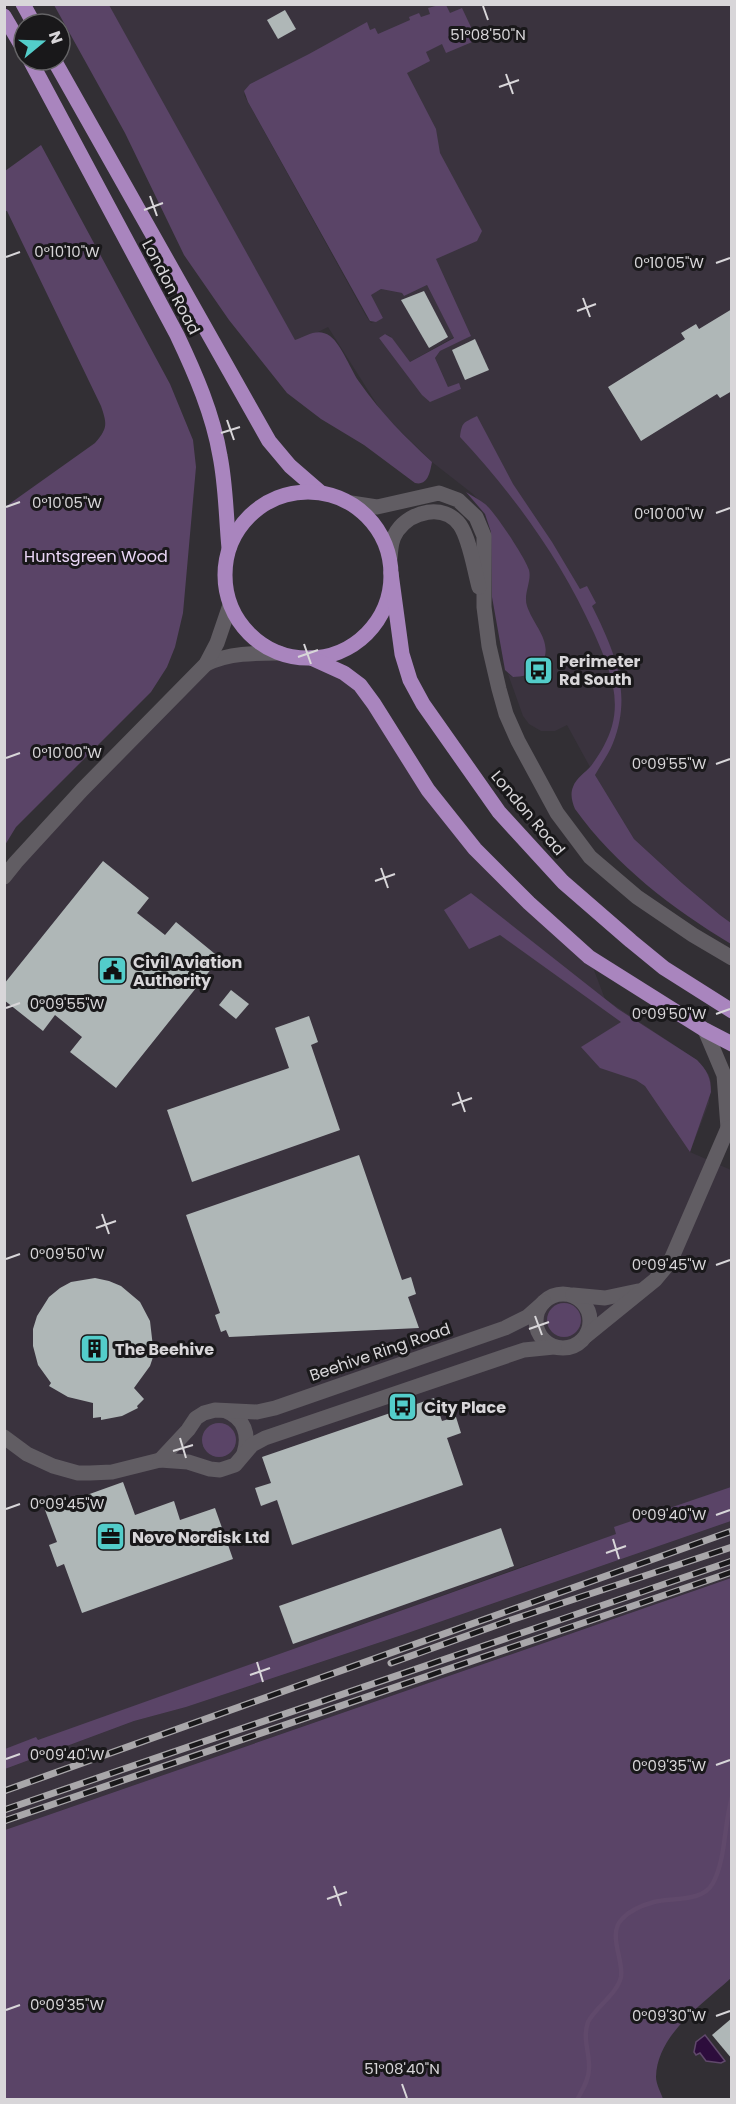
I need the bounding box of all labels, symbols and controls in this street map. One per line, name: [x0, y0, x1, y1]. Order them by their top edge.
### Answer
north arrow: [12, 12, 72, 72]
text: 51°08'50"N: [450, 24, 526, 45]
text: N: [43, 28, 69, 47]
street label: London Road: [136, 235, 206, 339]
text: 0°10'10"W: [34, 241, 100, 262]
text: 0°10'05"W: [634, 252, 704, 273]
text: 0°10'05"W: [32, 492, 102, 513]
text: 0°10'00"W: [634, 503, 704, 524]
park label: Huntsgreen Wood: [24, 545, 168, 568]
place label: Perimeter Rd South: [559, 650, 641, 691]
bus stop icon: Perimeter Rd South: [522, 654, 554, 686]
text: 0°10'00"W: [32, 742, 102, 763]
text: 0°09'55"W: [632, 753, 707, 774]
street label: London Road: [486, 766, 570, 860]
place label: Civil Aviation Authority: [133, 951, 242, 992]
public building icon: Civil Aviation Authority: [96, 955, 128, 987]
text: 0°09'55"W: [30, 993, 105, 1014]
text: 0°09'50"W: [632, 1003, 707, 1024]
text: 0°09'50"W: [30, 1243, 105, 1264]
text: 0°09'45"W: [632, 1254, 707, 1275]
street label: Beehive Ring Road: [306, 1317, 454, 1387]
building icon: The Beehive: [78, 1333, 110, 1365]
place label: The Beehive: [115, 1338, 214, 1361]
bus stop icon: City Place: [387, 1391, 419, 1423]
place label: City Place: [424, 1396, 506, 1419]
text: 0°09'45"W: [30, 1493, 105, 1514]
text: 0°09'40"W: [632, 1504, 707, 1525]
office icon: Novo Nordisk Ltd: [95, 1521, 127, 1553]
place label: Novo Nordisk Ltd: [132, 1526, 270, 1549]
text: 0°09'40"W: [30, 1744, 105, 1765]
text: 0°09'35"W: [632, 1755, 706, 1776]
text: 0°09'35"W: [30, 1994, 104, 2015]
text: 0°09'30"W: [632, 2005, 706, 2026]
text: 51°08'40"N: [364, 2058, 440, 2079]

